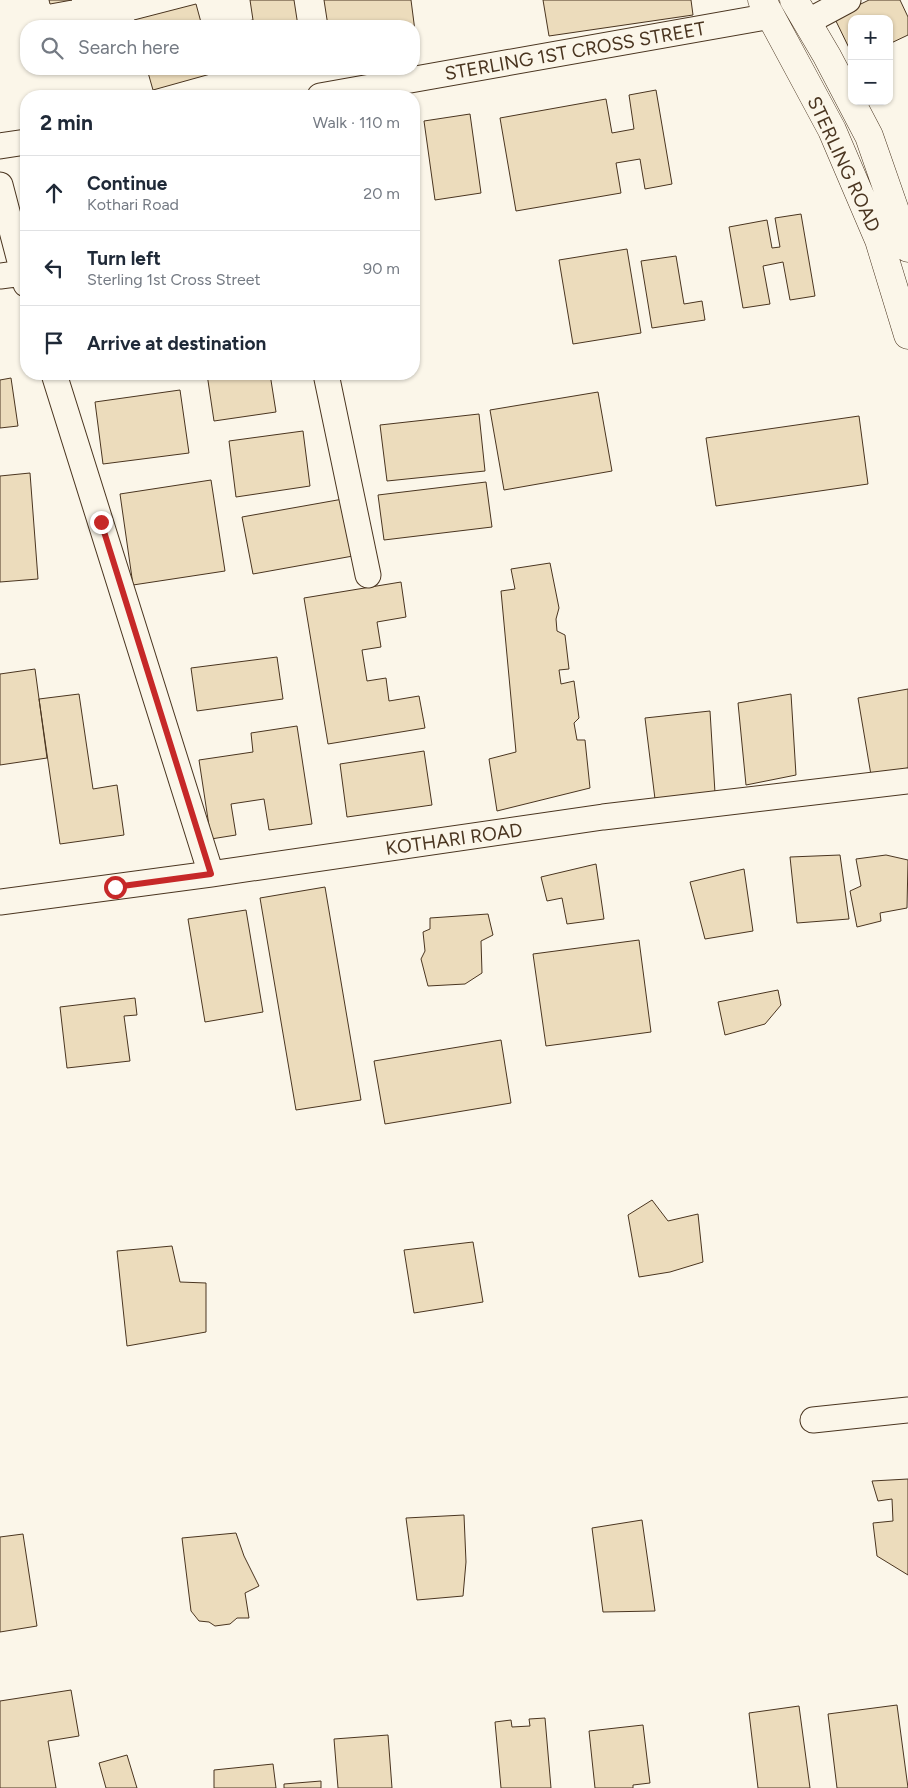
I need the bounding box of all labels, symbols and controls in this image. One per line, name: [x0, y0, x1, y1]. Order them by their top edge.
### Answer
map controls: [848, 15, 893, 105]
button: +: [848, 15, 893, 60]
street label: STERLING 1ST CROSS STREET: [443, 17, 708, 85]
search box: [20, 20, 420, 75]
icon: search: [38, 34, 66, 62]
text: Search here: [78, 36, 180, 59]
button: −: [848, 60, 893, 105]
street label: STERLING ROAD: [803, 93, 885, 235]
text: 2 min: [40, 110, 93, 135]
text: Walk · 110 m: [313, 113, 400, 132]
text: Continue: [87, 172, 167, 195]
icon: ahead: [40, 179, 68, 207]
text: 20 m: [363, 184, 400, 203]
text: Kothari Road: [87, 195, 179, 214]
text: Turn left: [87, 247, 161, 270]
icon: left: [40, 254, 68, 282]
text: 90 m: [363, 259, 400, 278]
text: Sterling 1st Cross Street: [87, 270, 260, 289]
icon: arrive: [40, 329, 68, 357]
text: Arrive at destination: [87, 332, 266, 355]
route end: [90, 511, 113, 534]
street label: KOTHARI ROAD: [384, 818, 524, 860]
route start: [104, 876, 127, 899]

